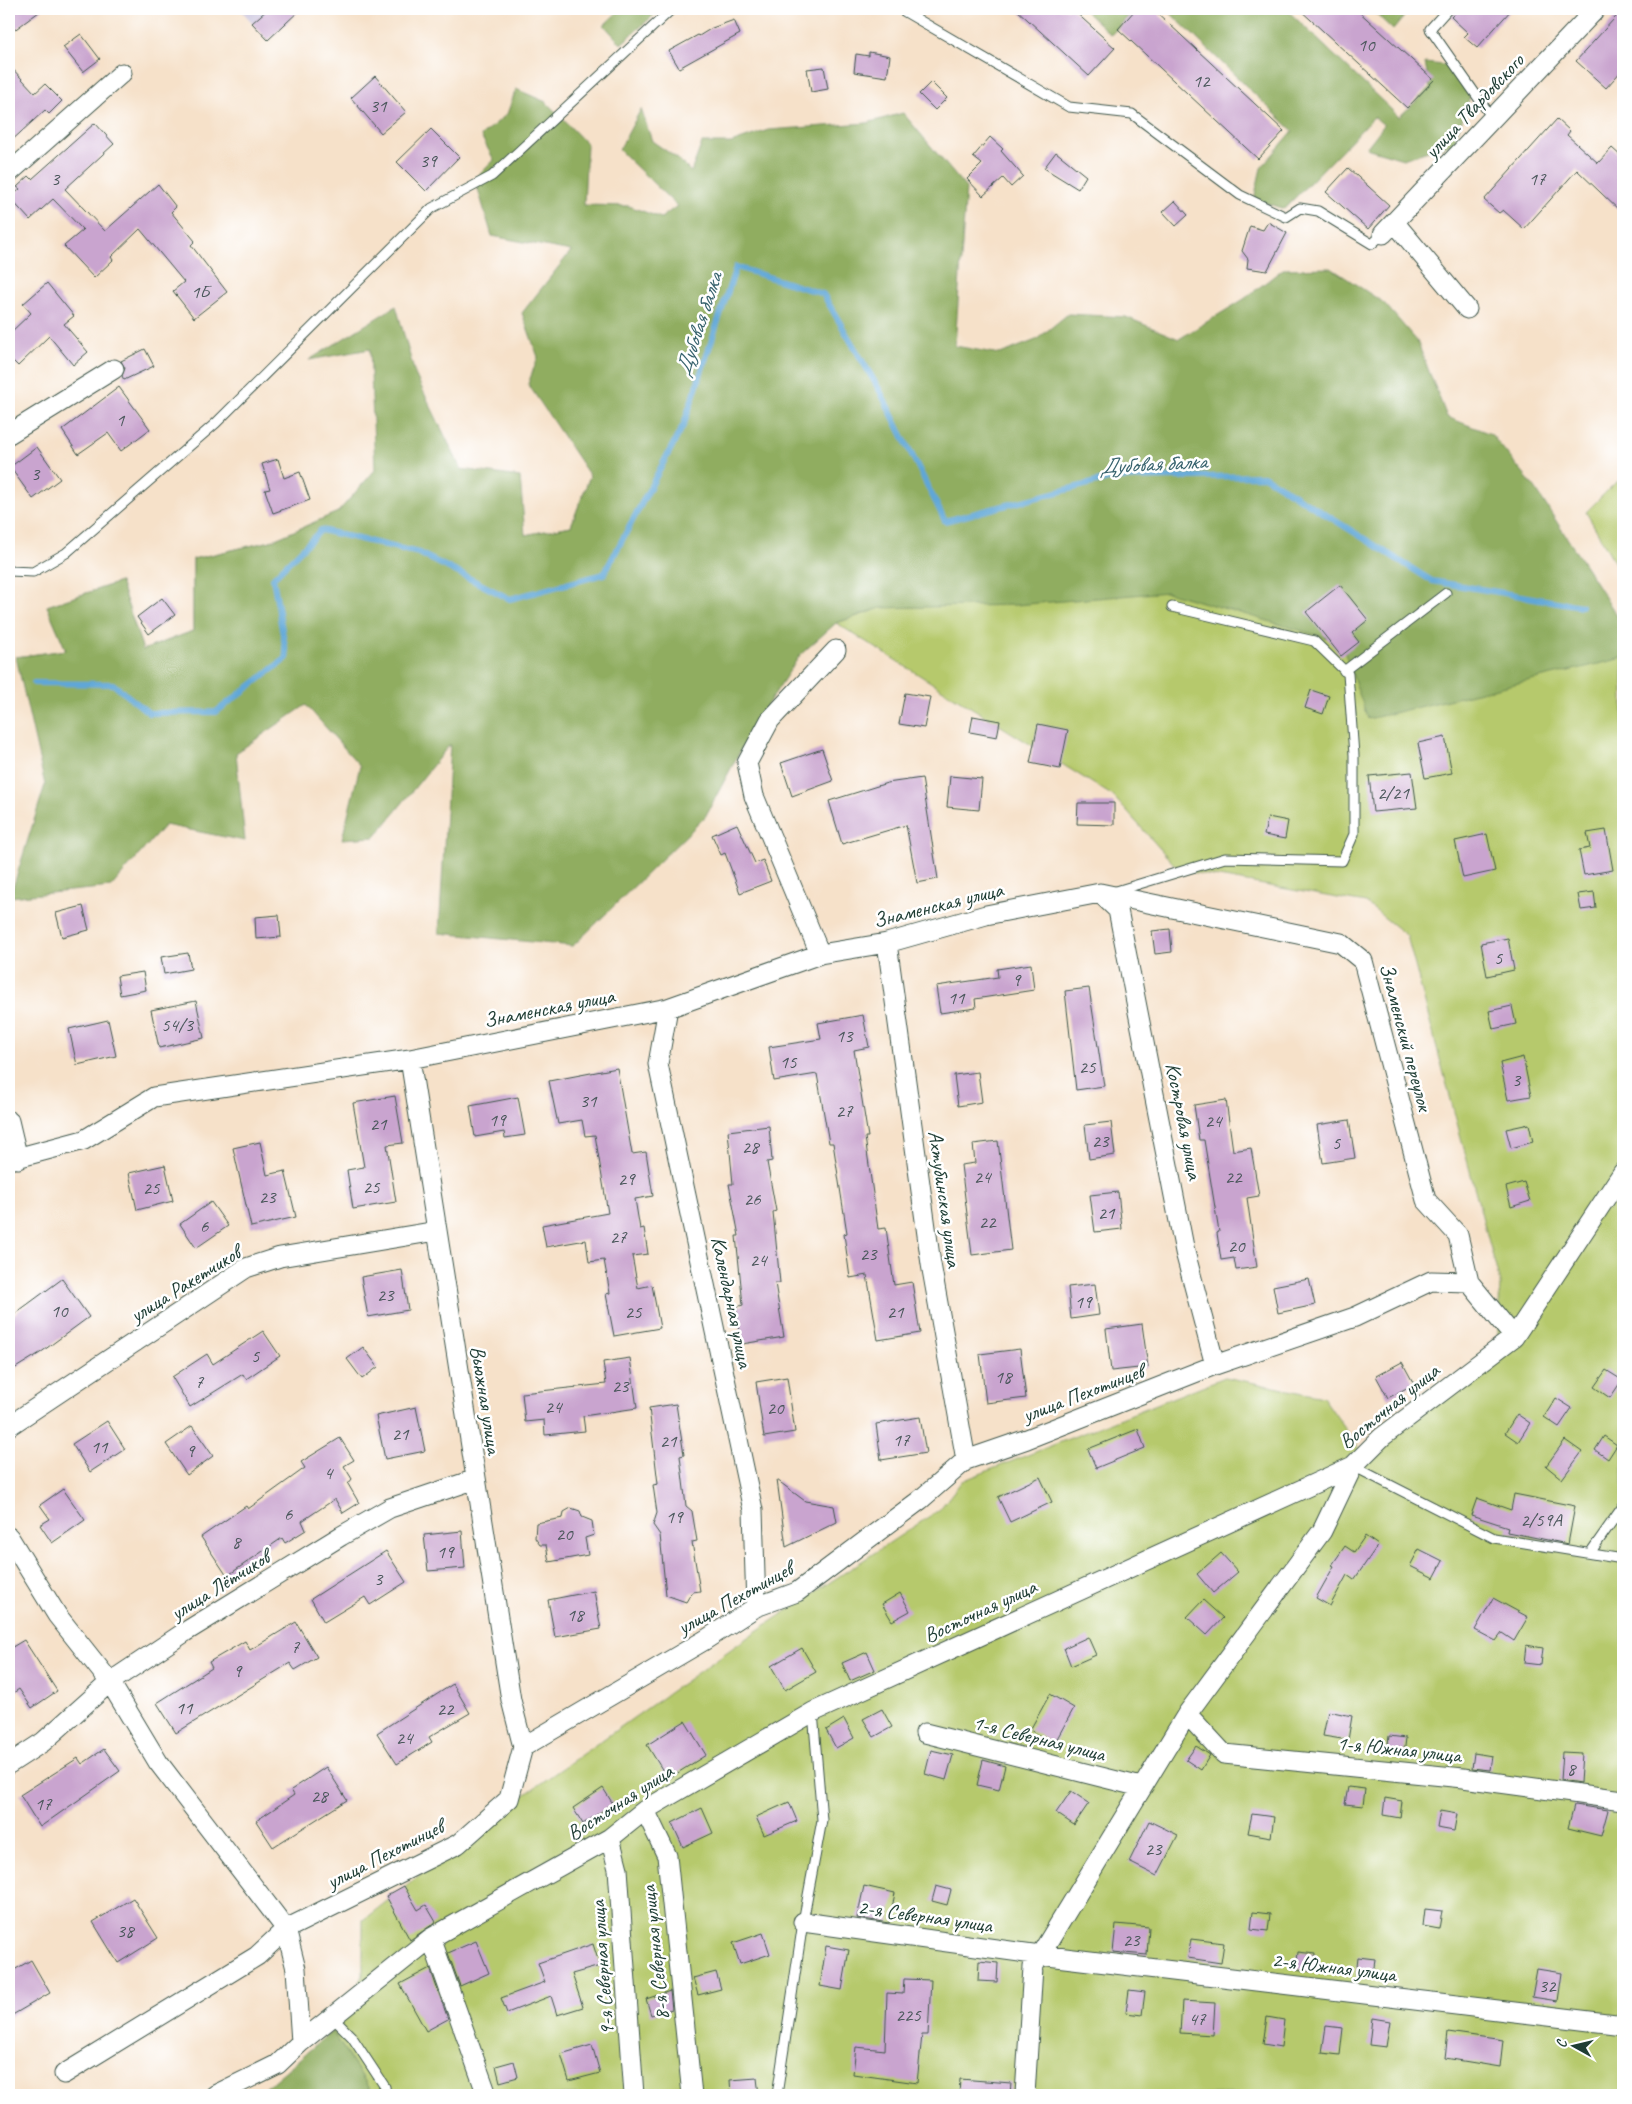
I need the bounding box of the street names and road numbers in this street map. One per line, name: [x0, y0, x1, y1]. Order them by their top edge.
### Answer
street label: улица Твардовского: [1417, 47, 1530, 166]
street label: Знаменская улица: [870, 876, 1007, 934]
street label: Знаменский переулок: [1374, 960, 1439, 1116]
street label: Знаменская улица: [481, 982, 618, 1033]
street label: Костровая улица: [1160, 1060, 1208, 1183]
street label: Ахтубинская улица: [923, 1129, 968, 1271]
street label: Календарная улица: [705, 1234, 759, 1372]
street label: улица Ракетчиков: [123, 1237, 249, 1329]
street label: Вьюжная улица: [465, 1344, 508, 1458]
street label: улица Пехотинцев: [1017, 1356, 1152, 1429]
street label: Восточная улица: [1334, 1357, 1446, 1454]
street label: улица Лётчиков: [164, 1542, 278, 1627]
street label: улица Пехотинцев: [671, 1553, 801, 1641]
street label: Восточная улица: [919, 1573, 1042, 1648]
street label: 1-я Северная улица: [970, 1709, 1109, 1767]
street label: 1-я Южная улица: [1336, 1730, 1465, 1769]
street label: Восточная улица: [562, 1757, 680, 1846]
street label: улица Пехотинцев: [320, 1811, 452, 1895]
street label: 8-я Северная улица: [635, 1883, 675, 2022]
street label: 2-я Северная улица: [856, 1894, 995, 1939]
street label: 9-я Северная улица: [584, 1898, 620, 2036]
street label: 2-я Южная улица: [1270, 1946, 1400, 1988]

